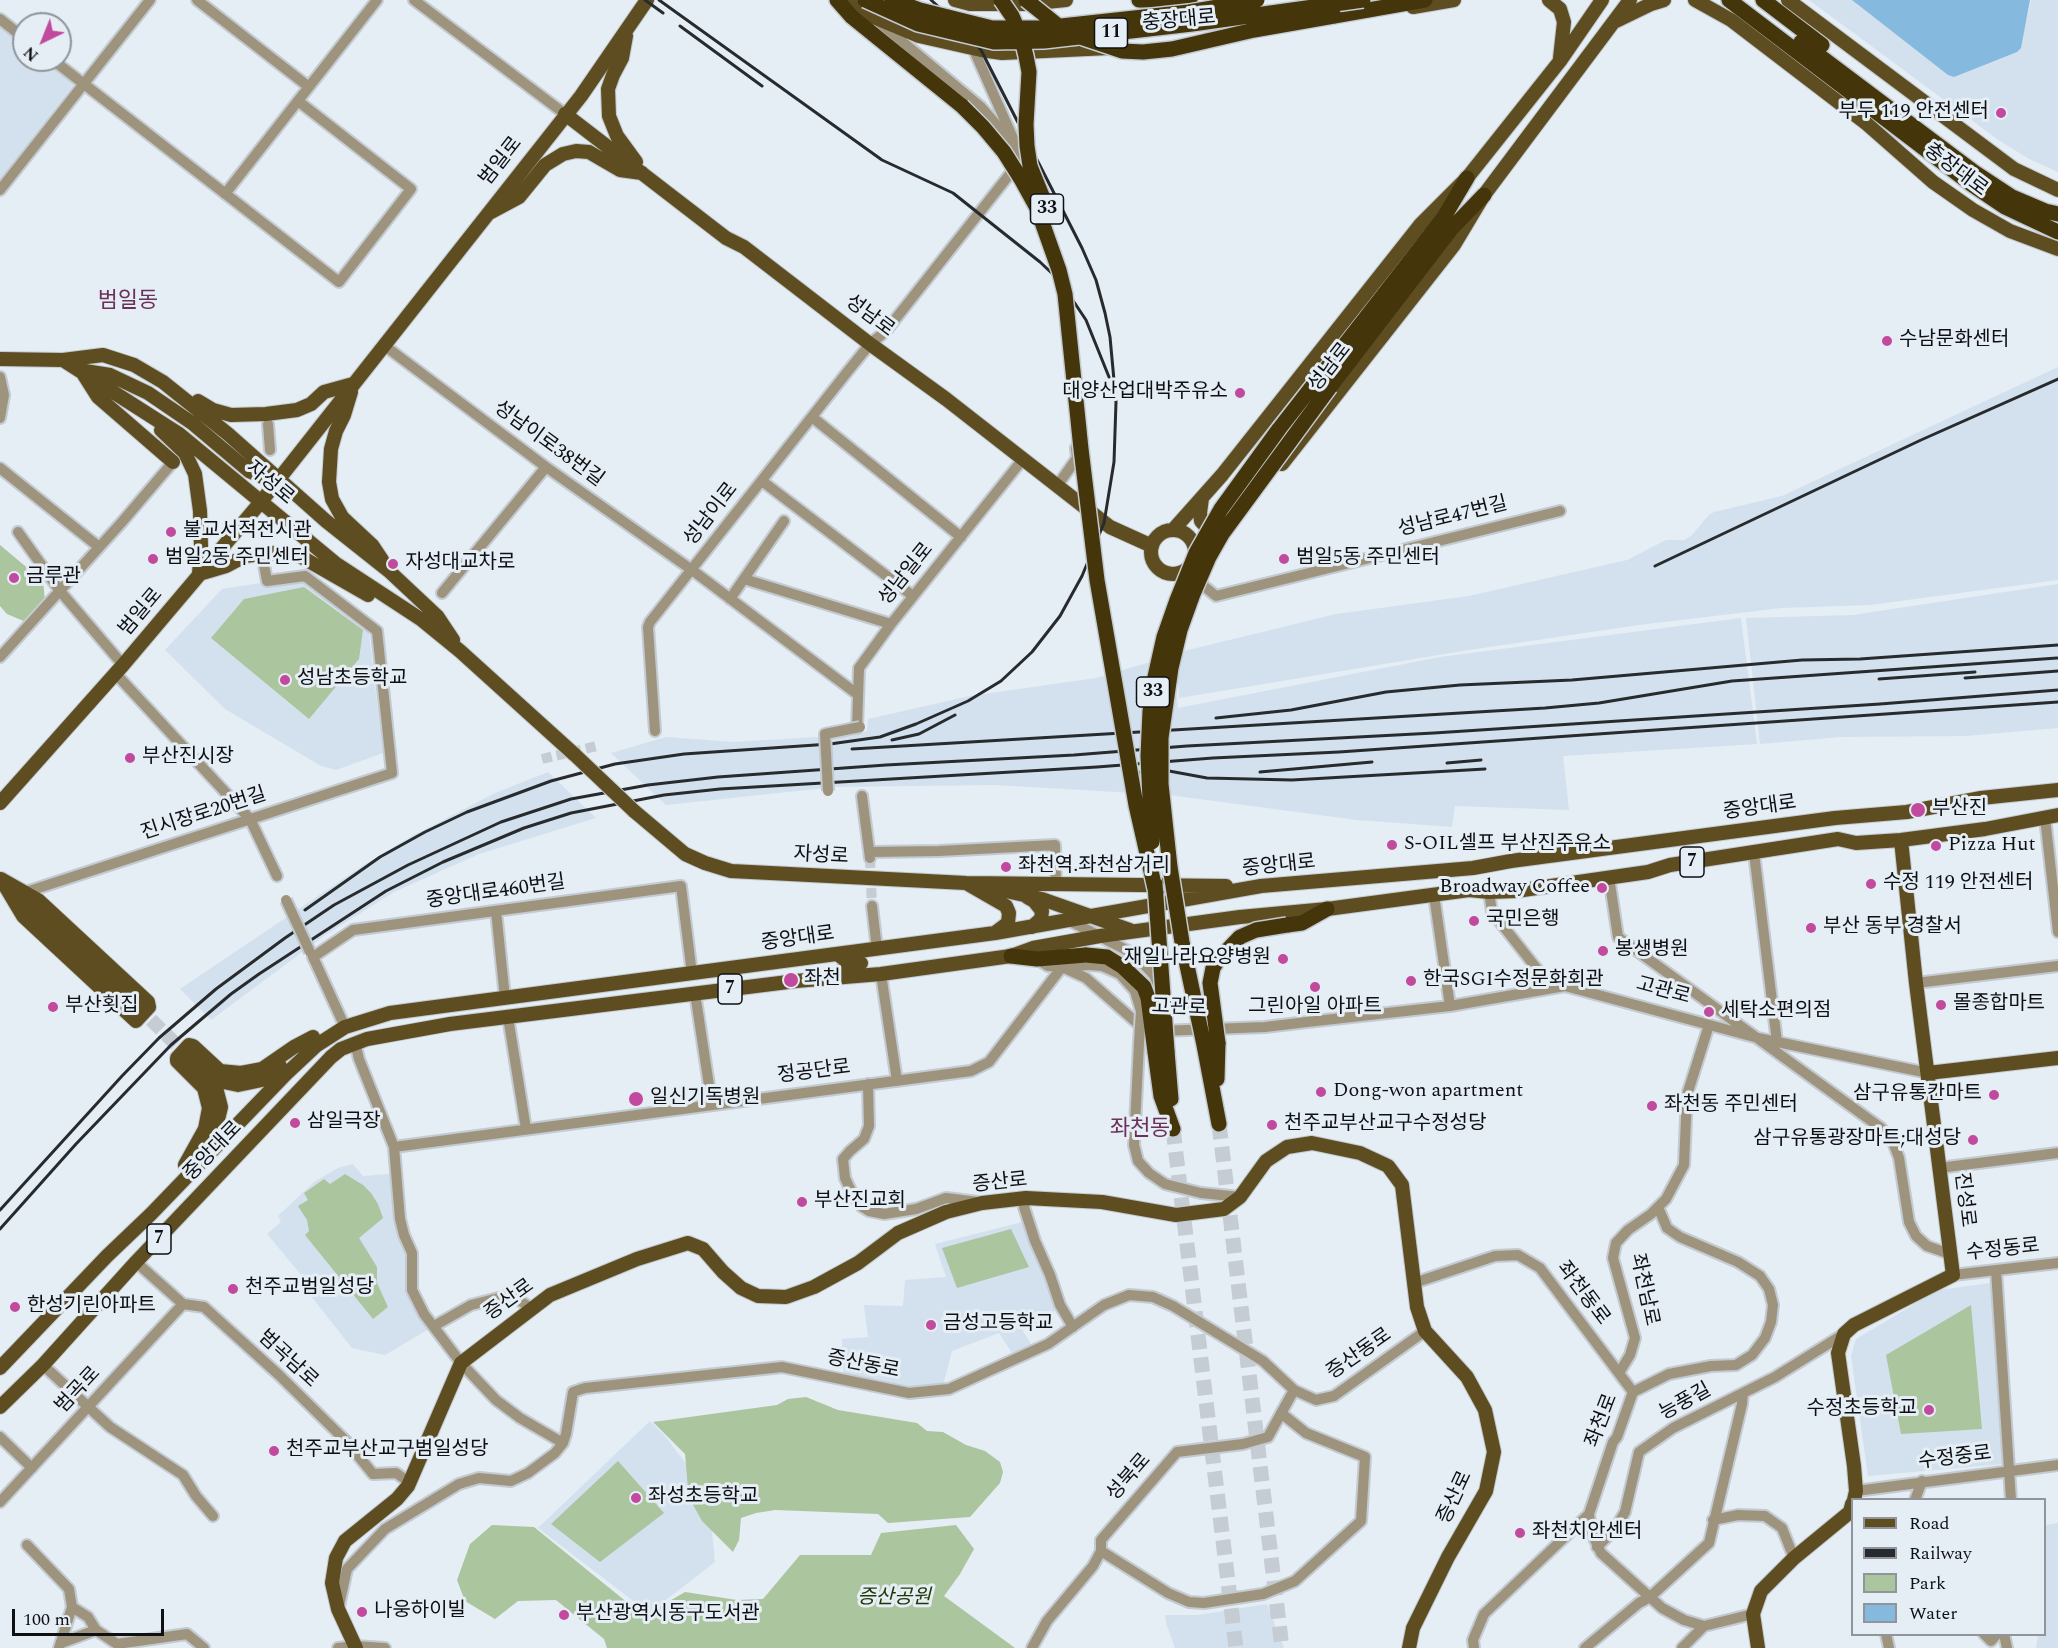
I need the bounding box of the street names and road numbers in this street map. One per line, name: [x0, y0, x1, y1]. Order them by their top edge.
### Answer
street label: 충장대로: [1141, 7, 1217, 37]
road number: 11: [1094, 18, 1128, 48]
street label: 범일로: [476, 133, 528, 191]
street label: 충장대로: [1918, 139, 1992, 203]
road number: 33: [1030, 194, 1064, 224]
street label: 성남로: [840, 291, 898, 343]
street label: 성남로: [1305, 339, 1357, 397]
street label: 성남이로38번길: [488, 397, 608, 493]
street label: 자성로: [240, 457, 298, 511]
street label: 성남이로: [680, 479, 744, 551]
street label: 성남로47번길: [1396, 493, 1510, 543]
street label: 성남일로: [875, 539, 939, 611]
street label: 범일로: [115, 584, 169, 642]
road number: 33: [1136, 677, 1170, 707]
street label: 진시장로20번길: [138, 783, 270, 847]
street label: 중앙대로: [1722, 792, 1798, 826]
street label: 자성로: [793, 844, 849, 870]
road number: 7: [1680, 847, 1704, 877]
street label: 중앙대로: [1241, 851, 1317, 883]
street label: 중앙대로460번길: [425, 871, 567, 915]
street label: 중앙대로: [760, 923, 836, 957]
street label: 고관로: [1633, 973, 1693, 1011]
road number: 7: [718, 974, 742, 1004]
street label: 고관로: [1151, 996, 1207, 1022]
street label: 정공단로: [776, 1057, 852, 1089]
street label: 중앙대로: [180, 1117, 248, 1187]
street label: 증산로: [971, 1169, 1029, 1199]
street label: 진성로: [1948, 1171, 1978, 1229]
road number: 7: [147, 1224, 171, 1254]
street label: 수정동로: [1965, 1235, 2041, 1267]
street label: 좌천남로: [1624, 1252, 1662, 1328]
street label: 좌천동로: [1550, 1257, 1614, 1331]
street label: 증산로: [481, 1275, 539, 1327]
street label: 증산동로: [1323, 1324, 1397, 1386]
street label: 범곡남로: [252, 1326, 322, 1394]
street label: 증산동로: [825, 1347, 901, 1385]
street label: 범곡로: [51, 1363, 107, 1419]
street label: 능풍길: [1656, 1379, 1716, 1427]
street label: 좌천로: [1582, 1391, 1624, 1451]
street label: 수정중로: [1917, 1443, 1993, 1475]
street label: 성북로: [1103, 1449, 1157, 1507]
street label: 증산로: [1433, 1468, 1479, 1528]

